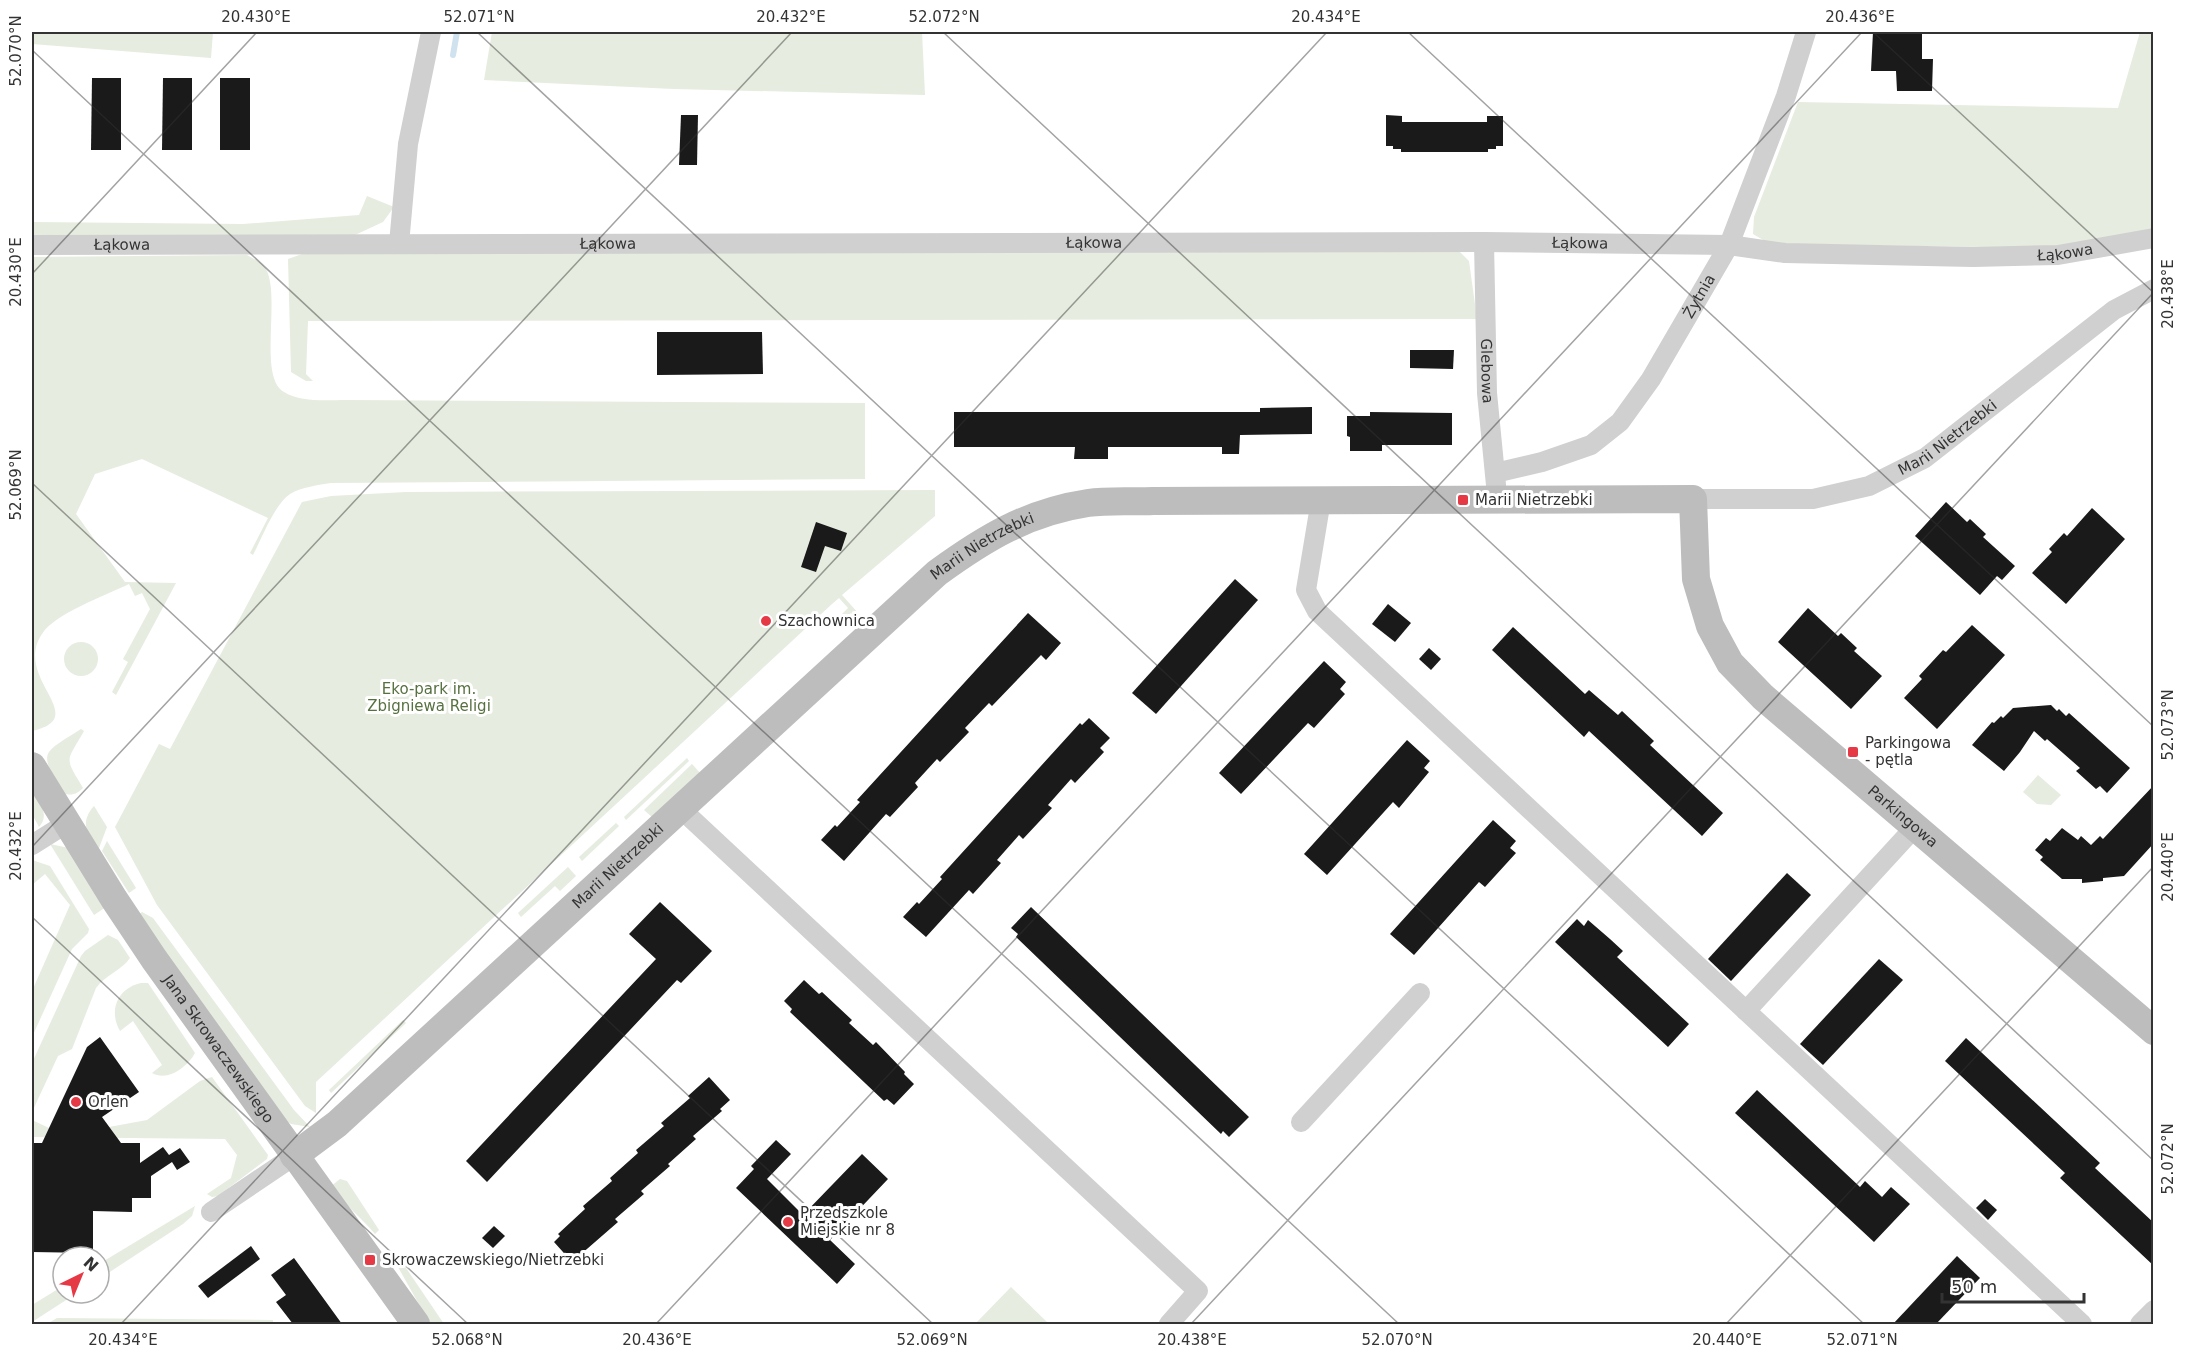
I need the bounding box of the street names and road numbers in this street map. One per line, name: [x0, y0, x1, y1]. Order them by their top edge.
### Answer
street label: Łąkowa: [1065, 234, 1122, 252]
street label: Łąkowa: [1551, 234, 1608, 253]
street label: Łąkowa: [579, 235, 636, 253]
street label: Łąkowa: [93, 236, 150, 254]
street label: Łąkowa: [2036, 240, 2095, 265]
street label: Żytnia: [1679, 271, 1719, 321]
street label: Glebowa: [1477, 338, 1497, 404]
street label: Marii Nietrzebki: [1895, 396, 2000, 479]
street label: Marii Nietrzebki: [927, 509, 1036, 584]
street label: Parkingowa: [1864, 782, 1942, 851]
street label: Marii Nietrzebki: [569, 820, 667, 912]
street label: Jana Skrowaczewskiego: [159, 970, 278, 1126]

